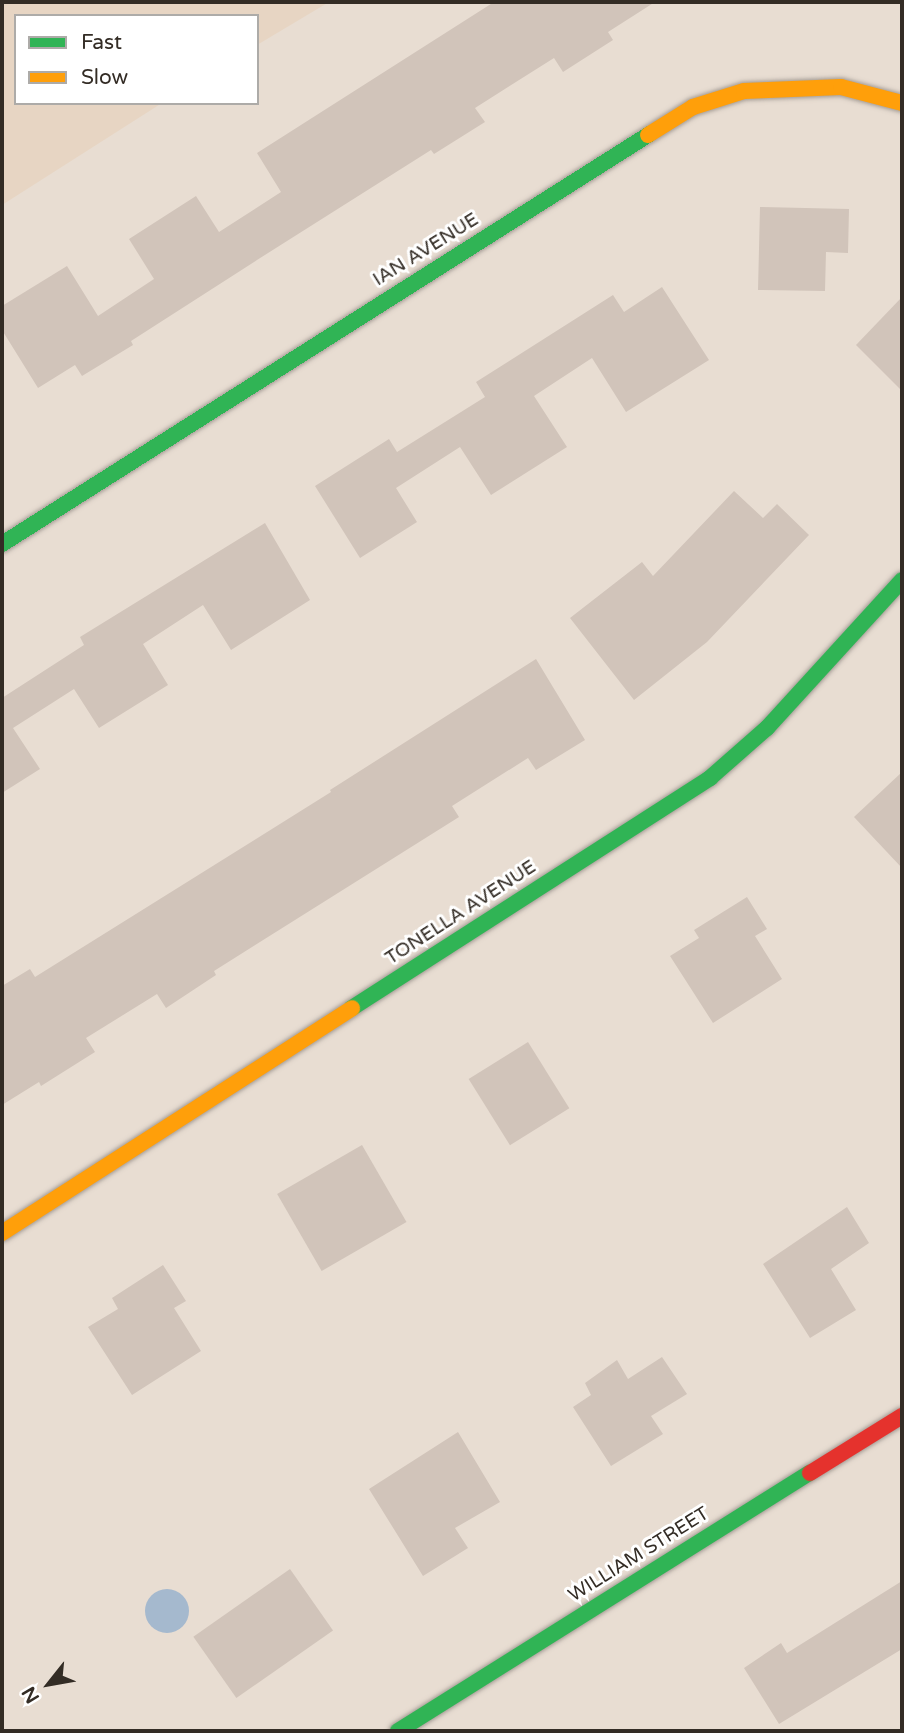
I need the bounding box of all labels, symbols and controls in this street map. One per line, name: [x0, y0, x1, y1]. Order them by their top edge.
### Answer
legend: [14, 14, 259, 105]
text: Fast: [81, 30, 122, 55]
text: Slow: [81, 65, 128, 90]
street label: IAN AVENUE: [369, 208, 483, 292]
street label: TONELLA AVENUE: [381, 856, 541, 970]
street label: WILLIAM STREET: [565, 1503, 713, 1607]
north arrow: [14, 1649, 84, 1719]
text: N: [18, 1683, 44, 1707]

